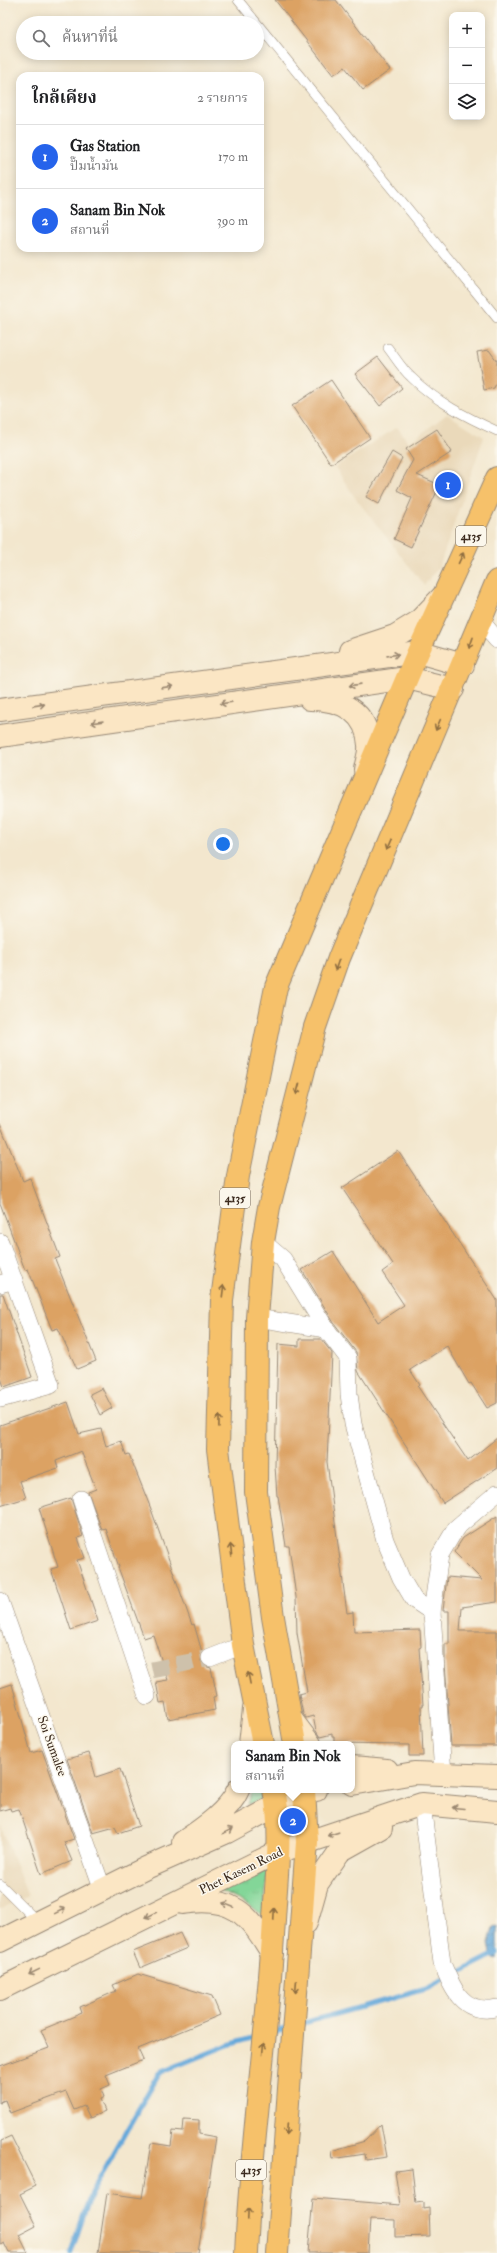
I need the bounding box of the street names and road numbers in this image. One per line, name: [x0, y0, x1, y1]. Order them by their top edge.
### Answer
road number: 4135: [456, 526, 486, 546]
road number: 4135: [220, 1188, 250, 1208]
street label: Soi Sumalee: [34, 1714, 71, 1779]
street label: Phet Kasem Road: [197, 1844, 286, 1898]
road number: 4135: [236, 2160, 266, 2180]

